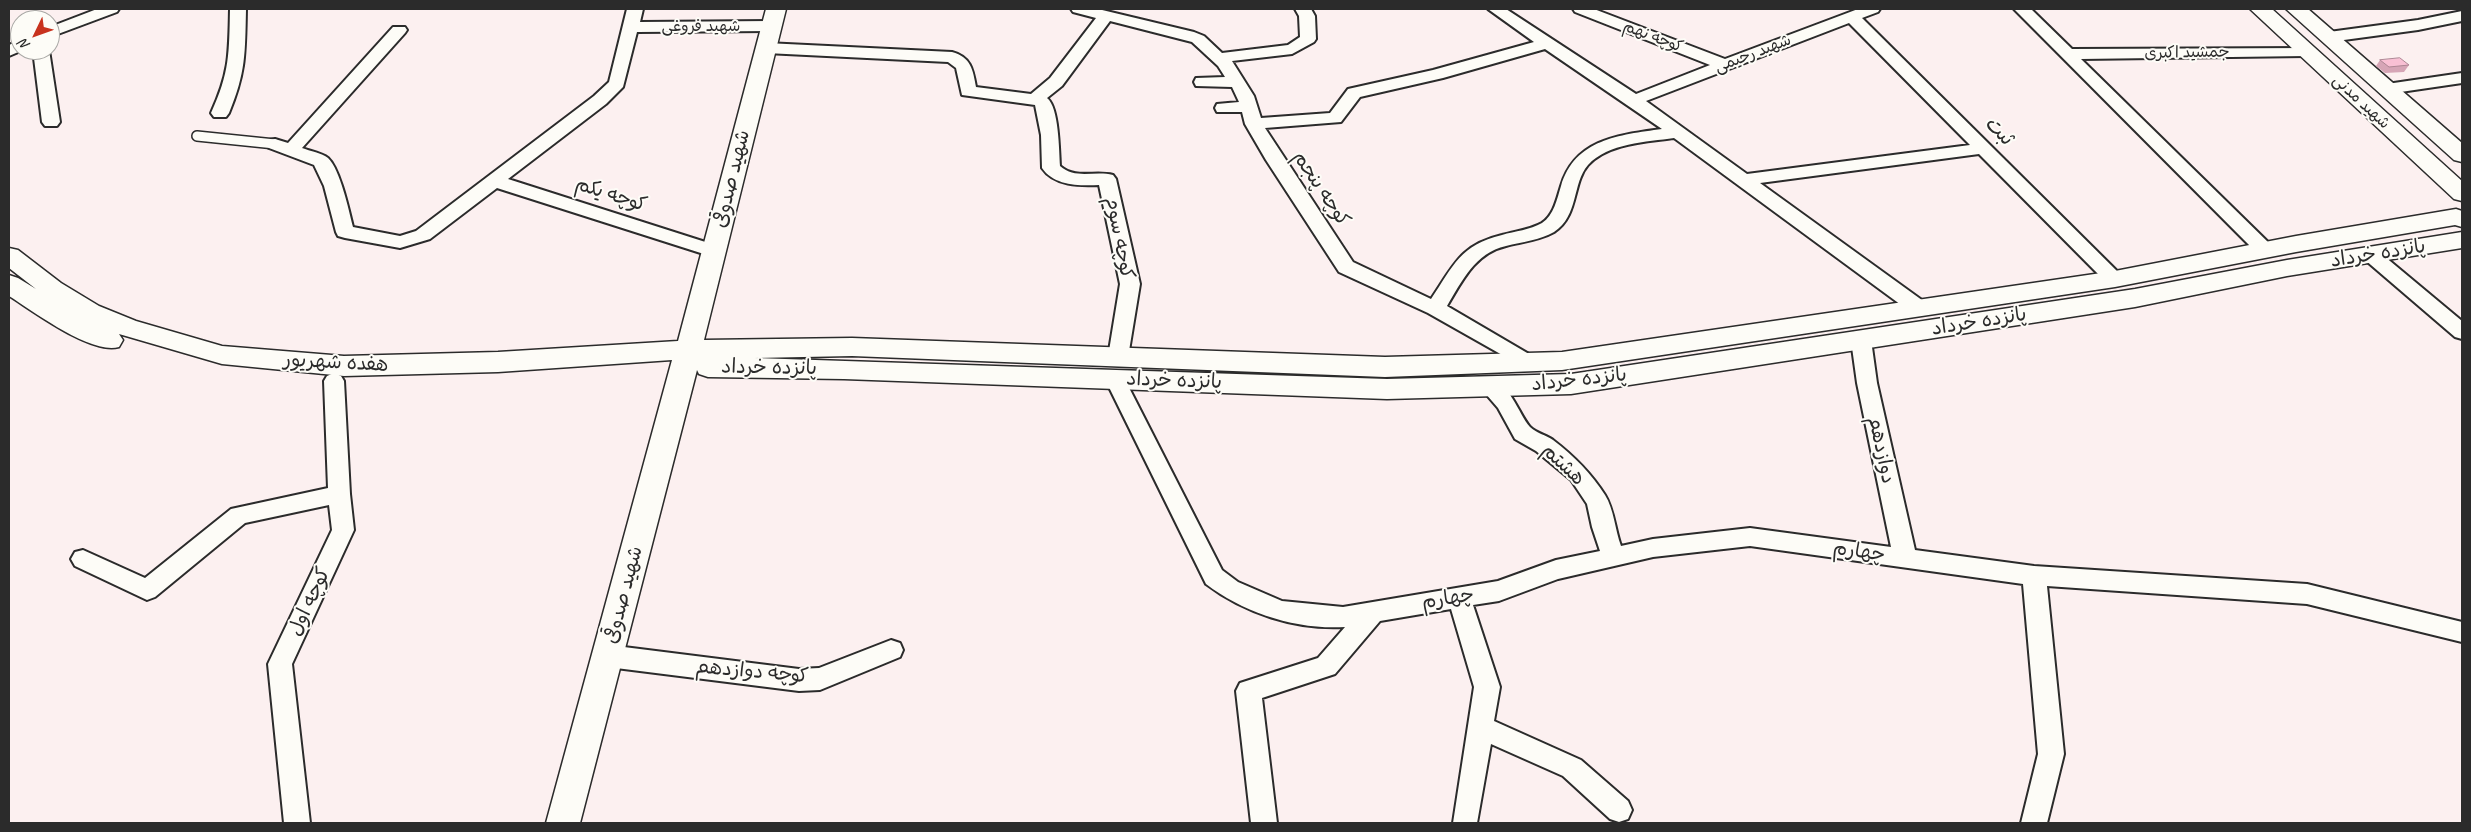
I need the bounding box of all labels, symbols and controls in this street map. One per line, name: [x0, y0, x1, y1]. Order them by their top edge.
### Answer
north arrow: [10, 10, 60, 60]
street label: شهید فروغی: [662, 17, 740, 37]
street label: کوچه نهم: [1620, 17, 1686, 57]
street label: شهید رحیمی: [1712, 31, 1794, 77]
text: N: [15, 36, 33, 54]
street label: جمشید اکبری: [2144, 43, 2230, 63]
street label: شهید مدنی: [2328, 71, 2394, 133]
street label: ثبت: [1980, 113, 2018, 151]
street label: شهید صدوقی: [708, 127, 756, 231]
street label: کوچه پنجم: [1287, 147, 1355, 231]
street label: کوچه یکم: [572, 172, 650, 218]
street label: کوچه سوم: [1099, 195, 1139, 281]
street label: پانزده خرداد: [2329, 235, 2427, 273]
street label: پانزده خرداد: [1930, 303, 2028, 341]
street label: هفده شهریور: [283, 348, 389, 378]
street label: پانزده خرداد: [721, 355, 817, 381]
street label: پانزده خرداد: [1530, 363, 1628, 397]
street label: پانزده خرداد: [1126, 367, 1222, 395]
street label: دوازدهم: [1862, 414, 1900, 486]
street label: هشتم: [1536, 439, 1590, 491]
street label: چهارم: [1831, 536, 1887, 568]
street label: شهید صدوقی: [599, 544, 649, 646]
street label: کوچه اول: [284, 564, 336, 640]
street label: چهارم: [1420, 583, 1476, 615]
street label: کوچه دوازدهم: [694, 655, 810, 689]

